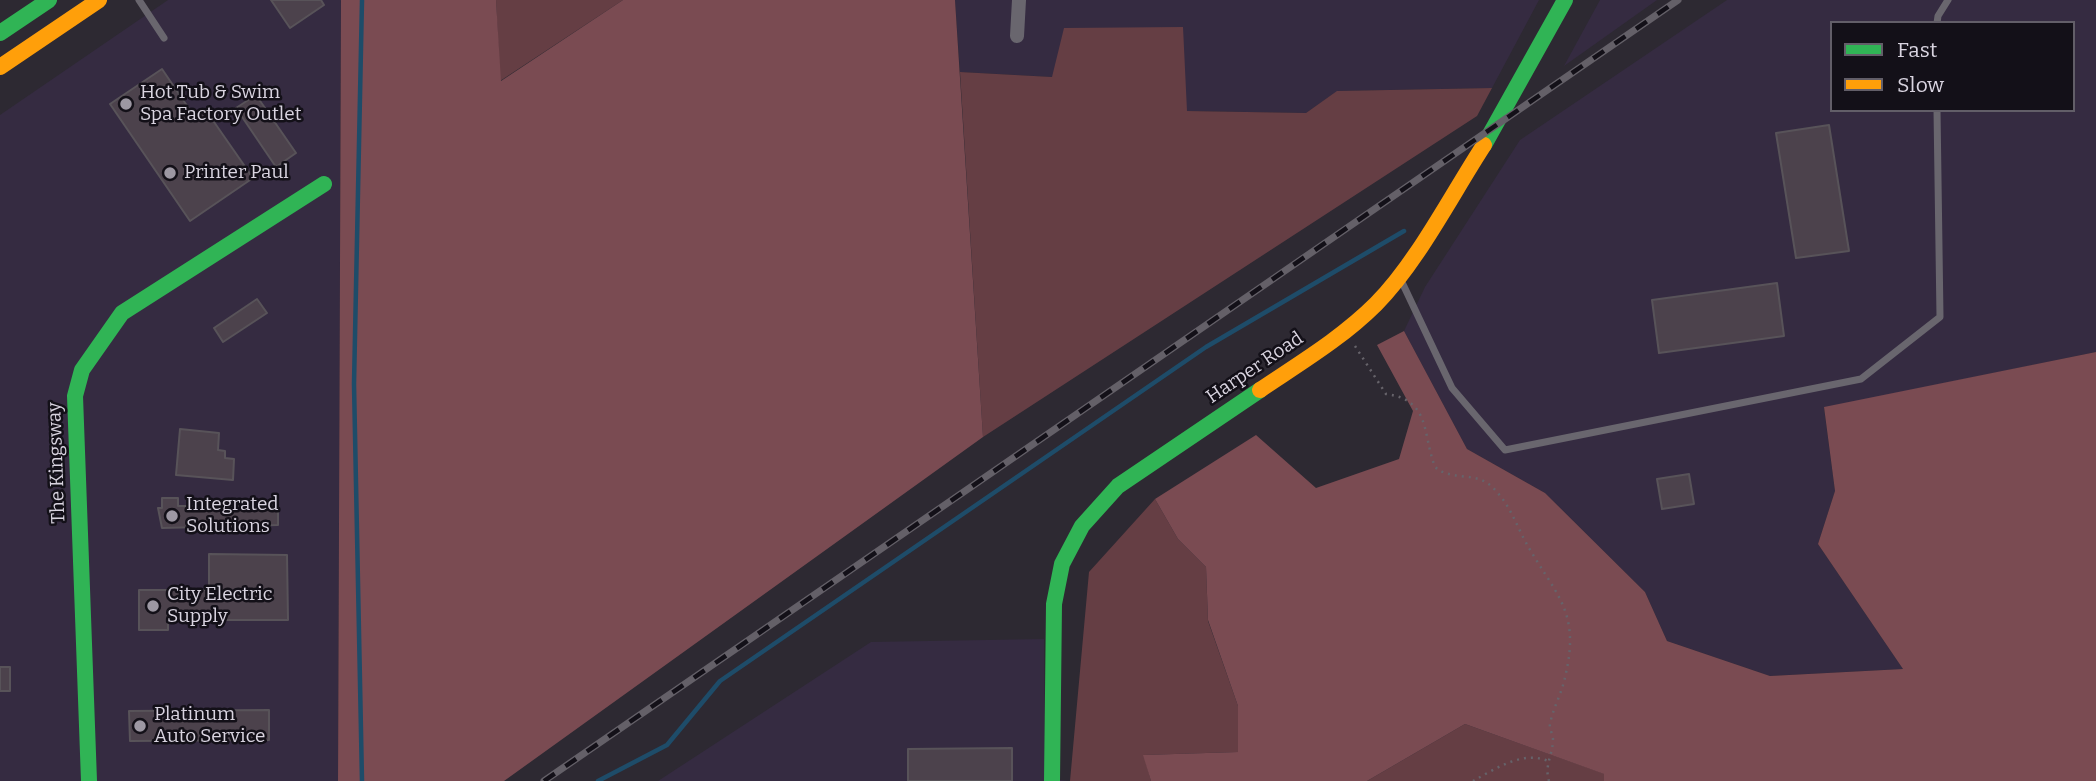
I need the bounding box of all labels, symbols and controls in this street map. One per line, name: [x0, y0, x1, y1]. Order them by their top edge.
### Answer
legend: [1830, 21, 2075, 112]
text: Fast: [1897, 37, 1937, 63]
text: Slow: [1897, 72, 1944, 98]
place label: Hot Tub & Swim Spa Factory Outlet: [140, 82, 302, 126]
marker: Hot Tub & Swim Spa Factory Outlet: [118, 96, 134, 112]
place label: Printer Paul: [184, 162, 289, 184]
marker: Printer Paul: [162, 165, 178, 181]
street label: Harper Road: [1202, 327, 1308, 409]
street label: The Kingsway: [43, 402, 71, 524]
place label: Integrated Solutions: [186, 494, 279, 538]
marker: Integrated Solutions: [164, 508, 180, 524]
place label: City Electric Supply: [167, 584, 272, 628]
marker: City Electric Supply: [145, 598, 161, 614]
place label: Platinum Auto Service: [154, 704, 265, 748]
marker: Platinum Auto Service: [132, 718, 148, 734]

